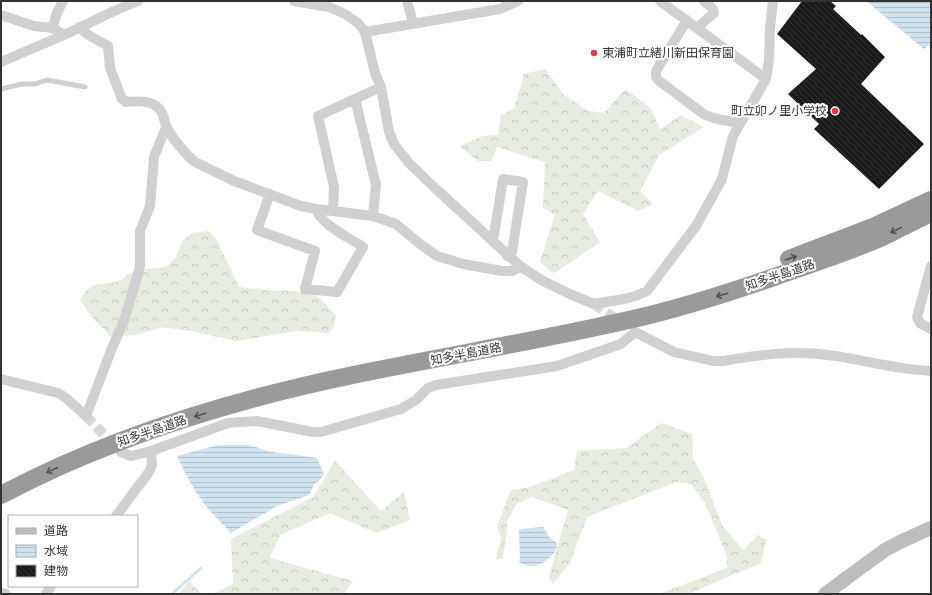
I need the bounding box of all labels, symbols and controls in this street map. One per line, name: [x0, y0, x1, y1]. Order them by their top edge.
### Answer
place label: 東浦町立緒川新田保育園: [602, 46, 734, 60]
marker: 東浦町立緒川新田保育園: [589, 48, 599, 58]
place label: 町立卯ノ里小学校: [731, 104, 827, 118]
marker: 町立卯ノ里小学校: [830, 106, 840, 116]
one-way arrow: [890, 227, 902, 234]
one-way arrow: [784, 254, 797, 261]
street label: 知多半島道路: [744, 257, 816, 293]
one-way arrow: [715, 292, 728, 299]
street label: 知多半島道路: [429, 340, 503, 368]
one-way arrow: [193, 412, 206, 419]
street label: 知多半島道路: [116, 413, 188, 449]
one-way arrow: [46, 467, 58, 475]
legend: [8, 515, 138, 587]
text: 道路: [44, 524, 68, 538]
text: 水域: [44, 544, 68, 558]
text: 建物: [44, 564, 68, 578]

